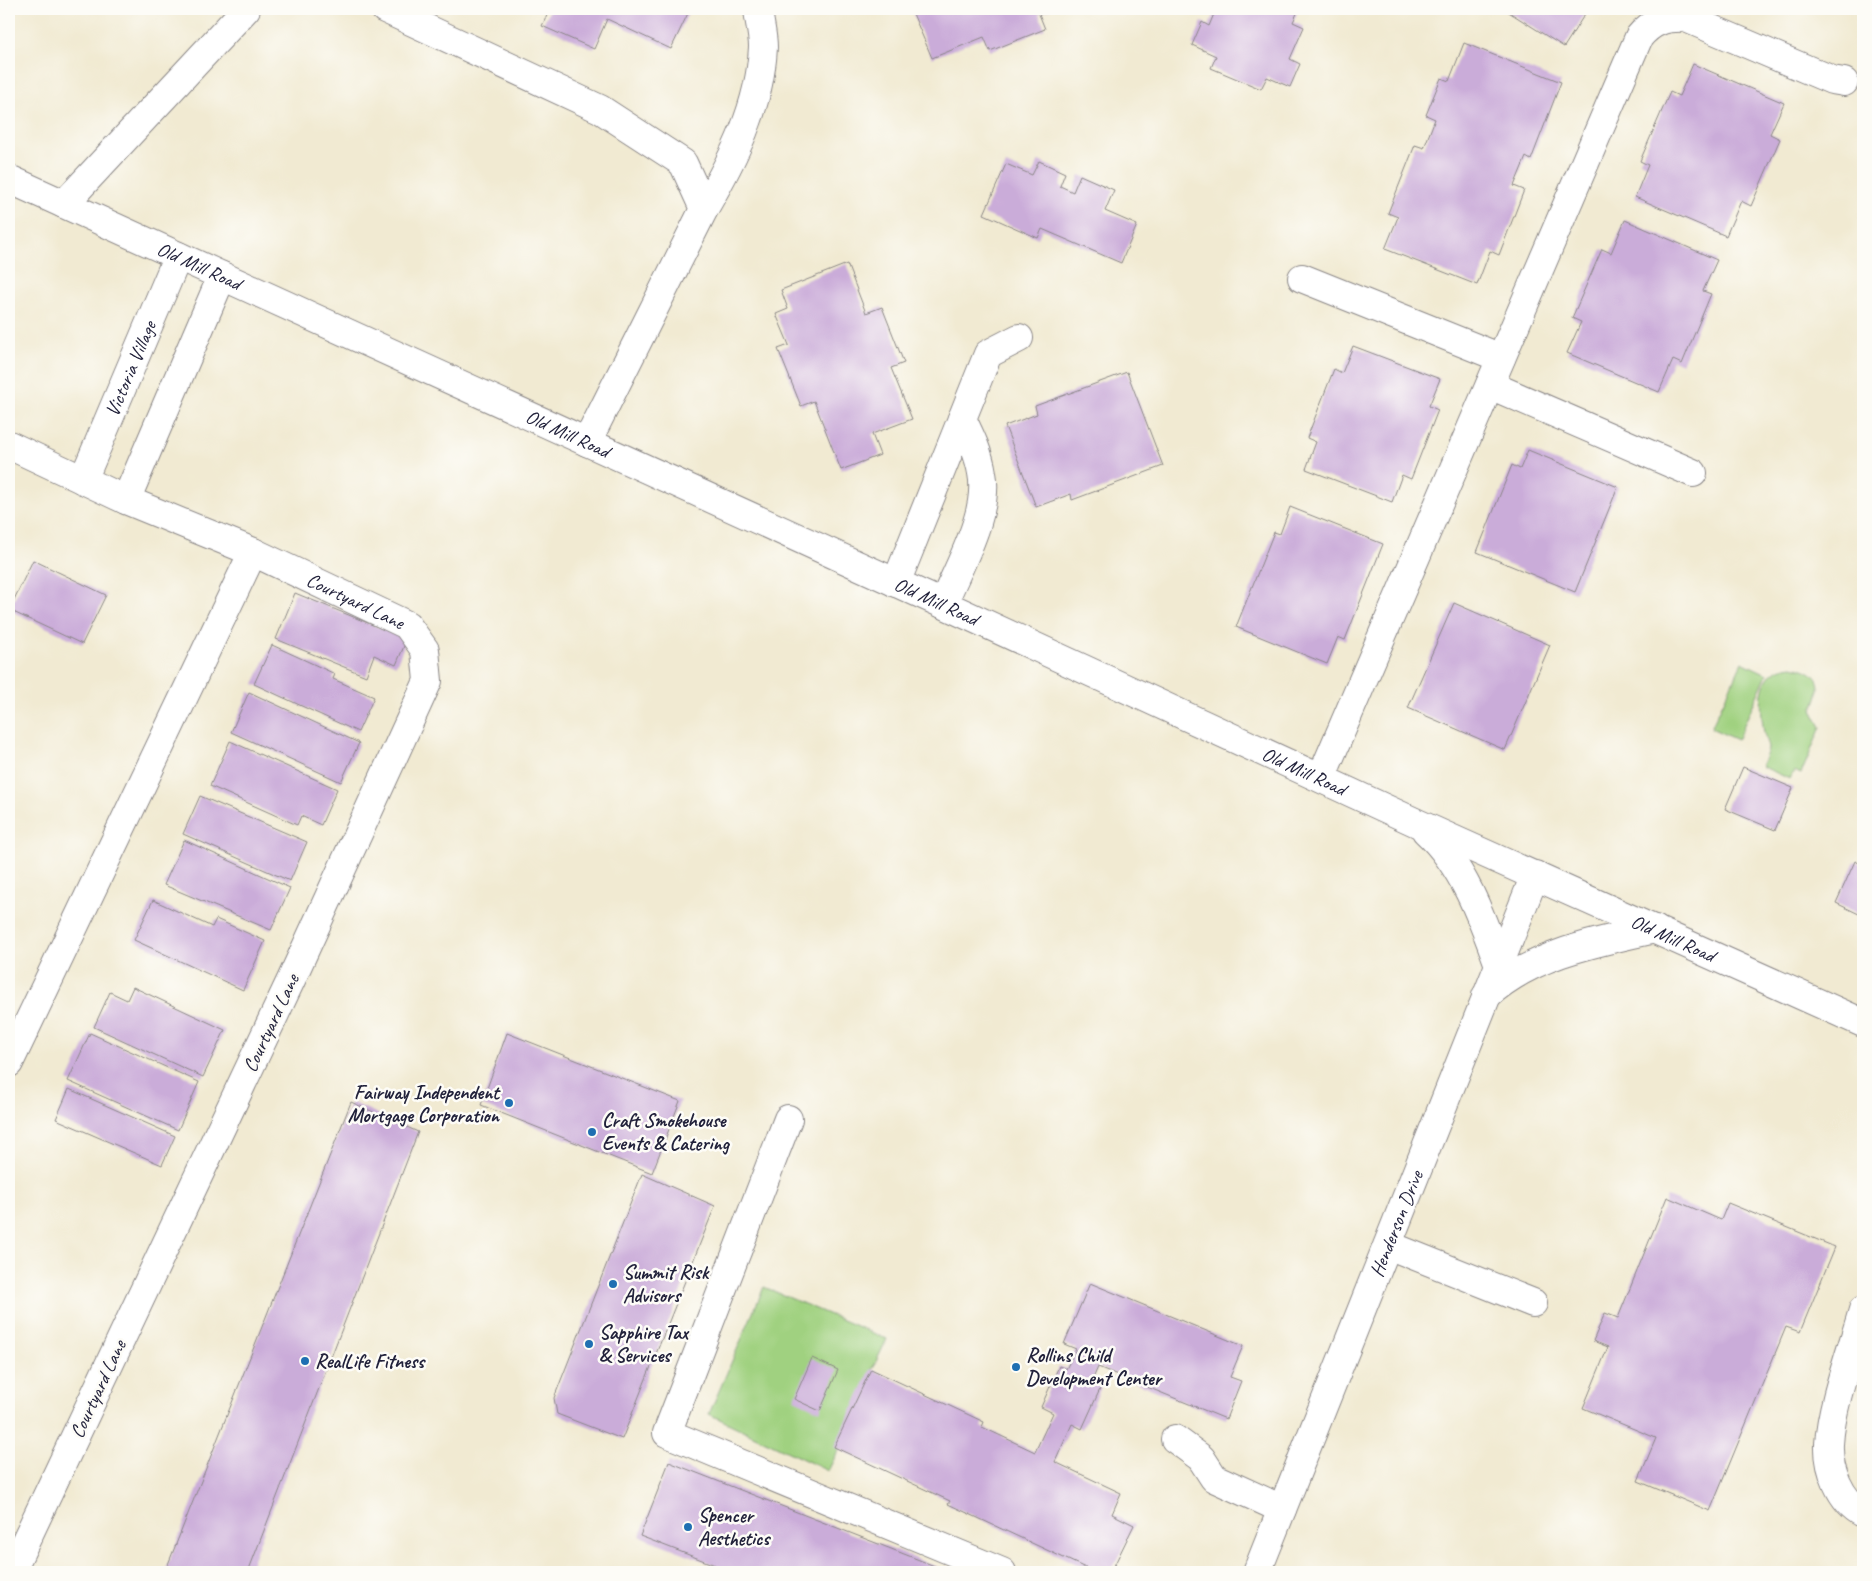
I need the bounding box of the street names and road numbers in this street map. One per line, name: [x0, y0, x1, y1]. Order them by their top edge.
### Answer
street label: Old Mill Road: [153, 236, 248, 297]
street label: Victoria Village: [99, 316, 162, 420]
street label: Old Mill Road: [522, 403, 617, 465]
street label: Courtyard Lane: [303, 567, 410, 635]
street label: Old Mill Road: [891, 571, 985, 632]
street label: Old Mill Road: [1258, 741, 1353, 802]
street label: Old Mill Road: [1627, 908, 1722, 969]
street label: Courtyard Lane: [237, 969, 305, 1076]
street label: Henderson Drive: [1364, 1166, 1429, 1280]
street label: Courtyard Lane: [64, 1335, 132, 1442]

